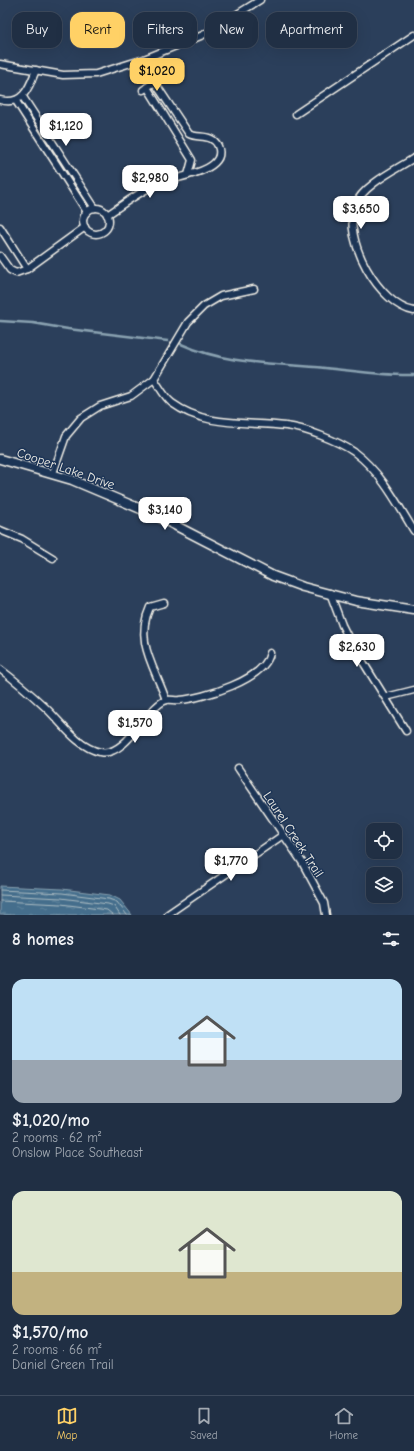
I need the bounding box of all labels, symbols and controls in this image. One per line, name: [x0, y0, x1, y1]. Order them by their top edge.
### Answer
chip: Buy: [12, 12, 62, 48]
chip: Rent: [70, 12, 125, 48]
chip: Filters: [133, 12, 197, 48]
chip: New: [205, 12, 258, 48]
chip: Apartment: [266, 12, 357, 48]
pin: $1,020: [124, 58, 190, 92]
text: $1,020: [139, 63, 175, 78]
pin: $1,120: [33, 113, 99, 147]
text: $1,120: [49, 118, 83, 133]
pin: $2,980: [117, 165, 183, 199]
text: $2,980: [131, 170, 169, 185]
pin: $3,650: [328, 196, 394, 230]
text: $3,650: [342, 201, 380, 216]
street label: Cooper Lake Drive: [15, 445, 117, 492]
pin: $3,140: [132, 497, 198, 531]
text: $3,140: [147, 502, 183, 517]
pin: $2,630: [324, 634, 390, 668]
text: $2,630: [338, 639, 376, 654]
pin: $1,570: [102, 710, 168, 744]
text: $1,570: [117, 715, 153, 730]
street label: Laurel Creek Trail: [260, 789, 327, 880]
map controls: [366, 823, 402, 903]
button: locate: [366, 823, 402, 859]
pin: $1,770: [198, 848, 264, 882]
text: $1,770: [214, 853, 248, 868]
button: layers: [366, 867, 402, 903]
icon: filters: [380, 928, 402, 950]
text: 8 homes: [12, 930, 74, 949]
icon: home: [171, 1005, 243, 1077]
text: $1,020/mo: [12, 1111, 90, 1130]
text: 2 rooms · 62 m²: [12, 1130, 101, 1145]
text: Onslow Place Southeast: [12, 1145, 142, 1160]
icon: home: [171, 1217, 243, 1289]
text: $1,570/mo: [12, 1323, 88, 1342]
text: 2 rooms · 66 m²: [12, 1342, 101, 1357]
text: Daniel Green Trail: [12, 1357, 114, 1372]
tab: Map: [56, 1405, 78, 1442]
tab: Saved: [190, 1405, 218, 1442]
tab: Home: [330, 1405, 358, 1442]

